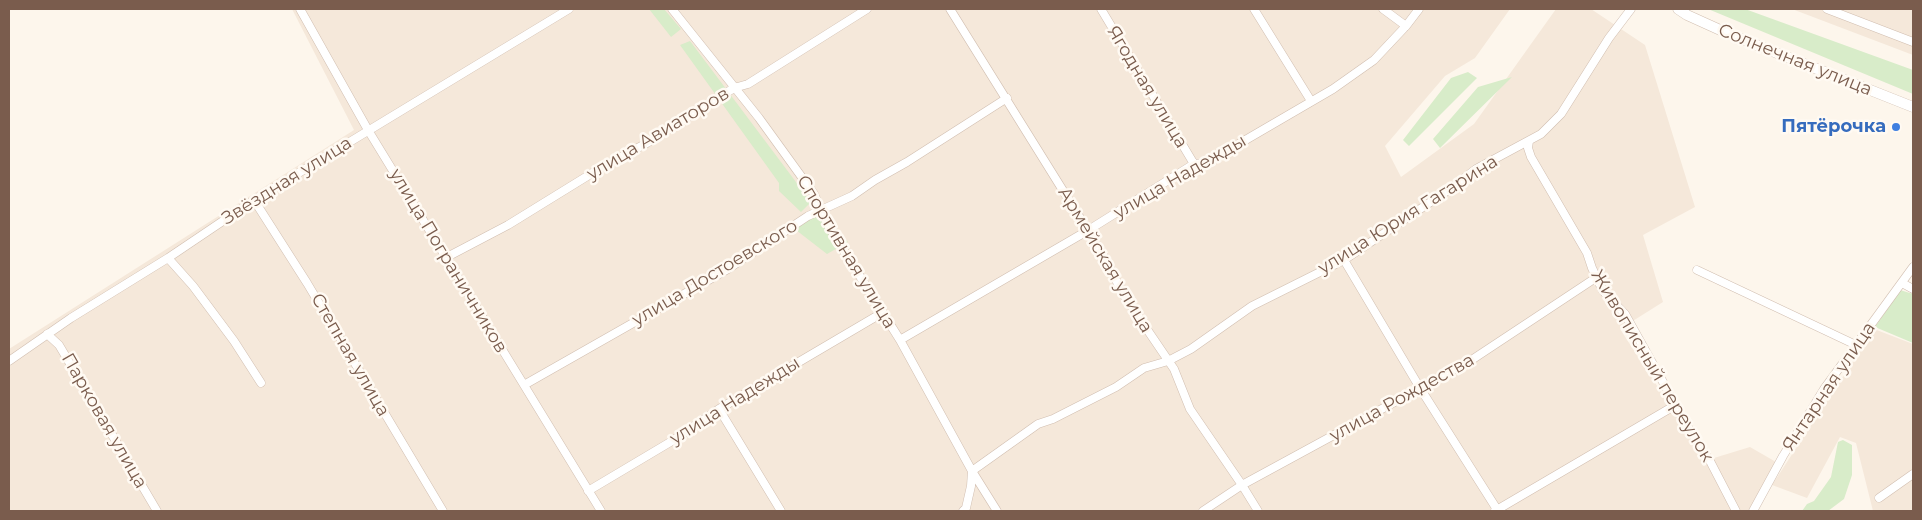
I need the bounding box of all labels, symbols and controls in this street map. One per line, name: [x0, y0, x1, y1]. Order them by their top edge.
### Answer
street label: Солнечная улица: [1715, 19, 1875, 101]
street label: Ягодная улица: [1102, 22, 1192, 152]
street label: улица Авиаторов: [583, 83, 733, 185]
place label: Пятёрочка: [1781, 116, 1886, 138]
marker: Пятёрочка: [1890, 121, 1902, 133]
street label: улица Надежды: [1110, 130, 1250, 224]
street label: Звёздная улица: [218, 132, 356, 230]
street label: улица Юрия Гагарина: [1314, 151, 1502, 279]
street label: улица Пограничников: [384, 165, 512, 357]
street label: Спортивная улица: [792, 172, 900, 332]
street label: Армейская улица: [1053, 183, 1157, 337]
street label: улица Достоевского: [628, 215, 802, 331]
street label: Живописный переулок: [1586, 266, 1718, 466]
street label: Степная улица: [306, 290, 394, 420]
street label: Янтарная улица: [1778, 318, 1880, 456]
street label: улица Рождества: [1326, 349, 1478, 447]
street label: Парковая улица: [57, 350, 151, 492]
street label: улица Надежды: [666, 352, 804, 450]

